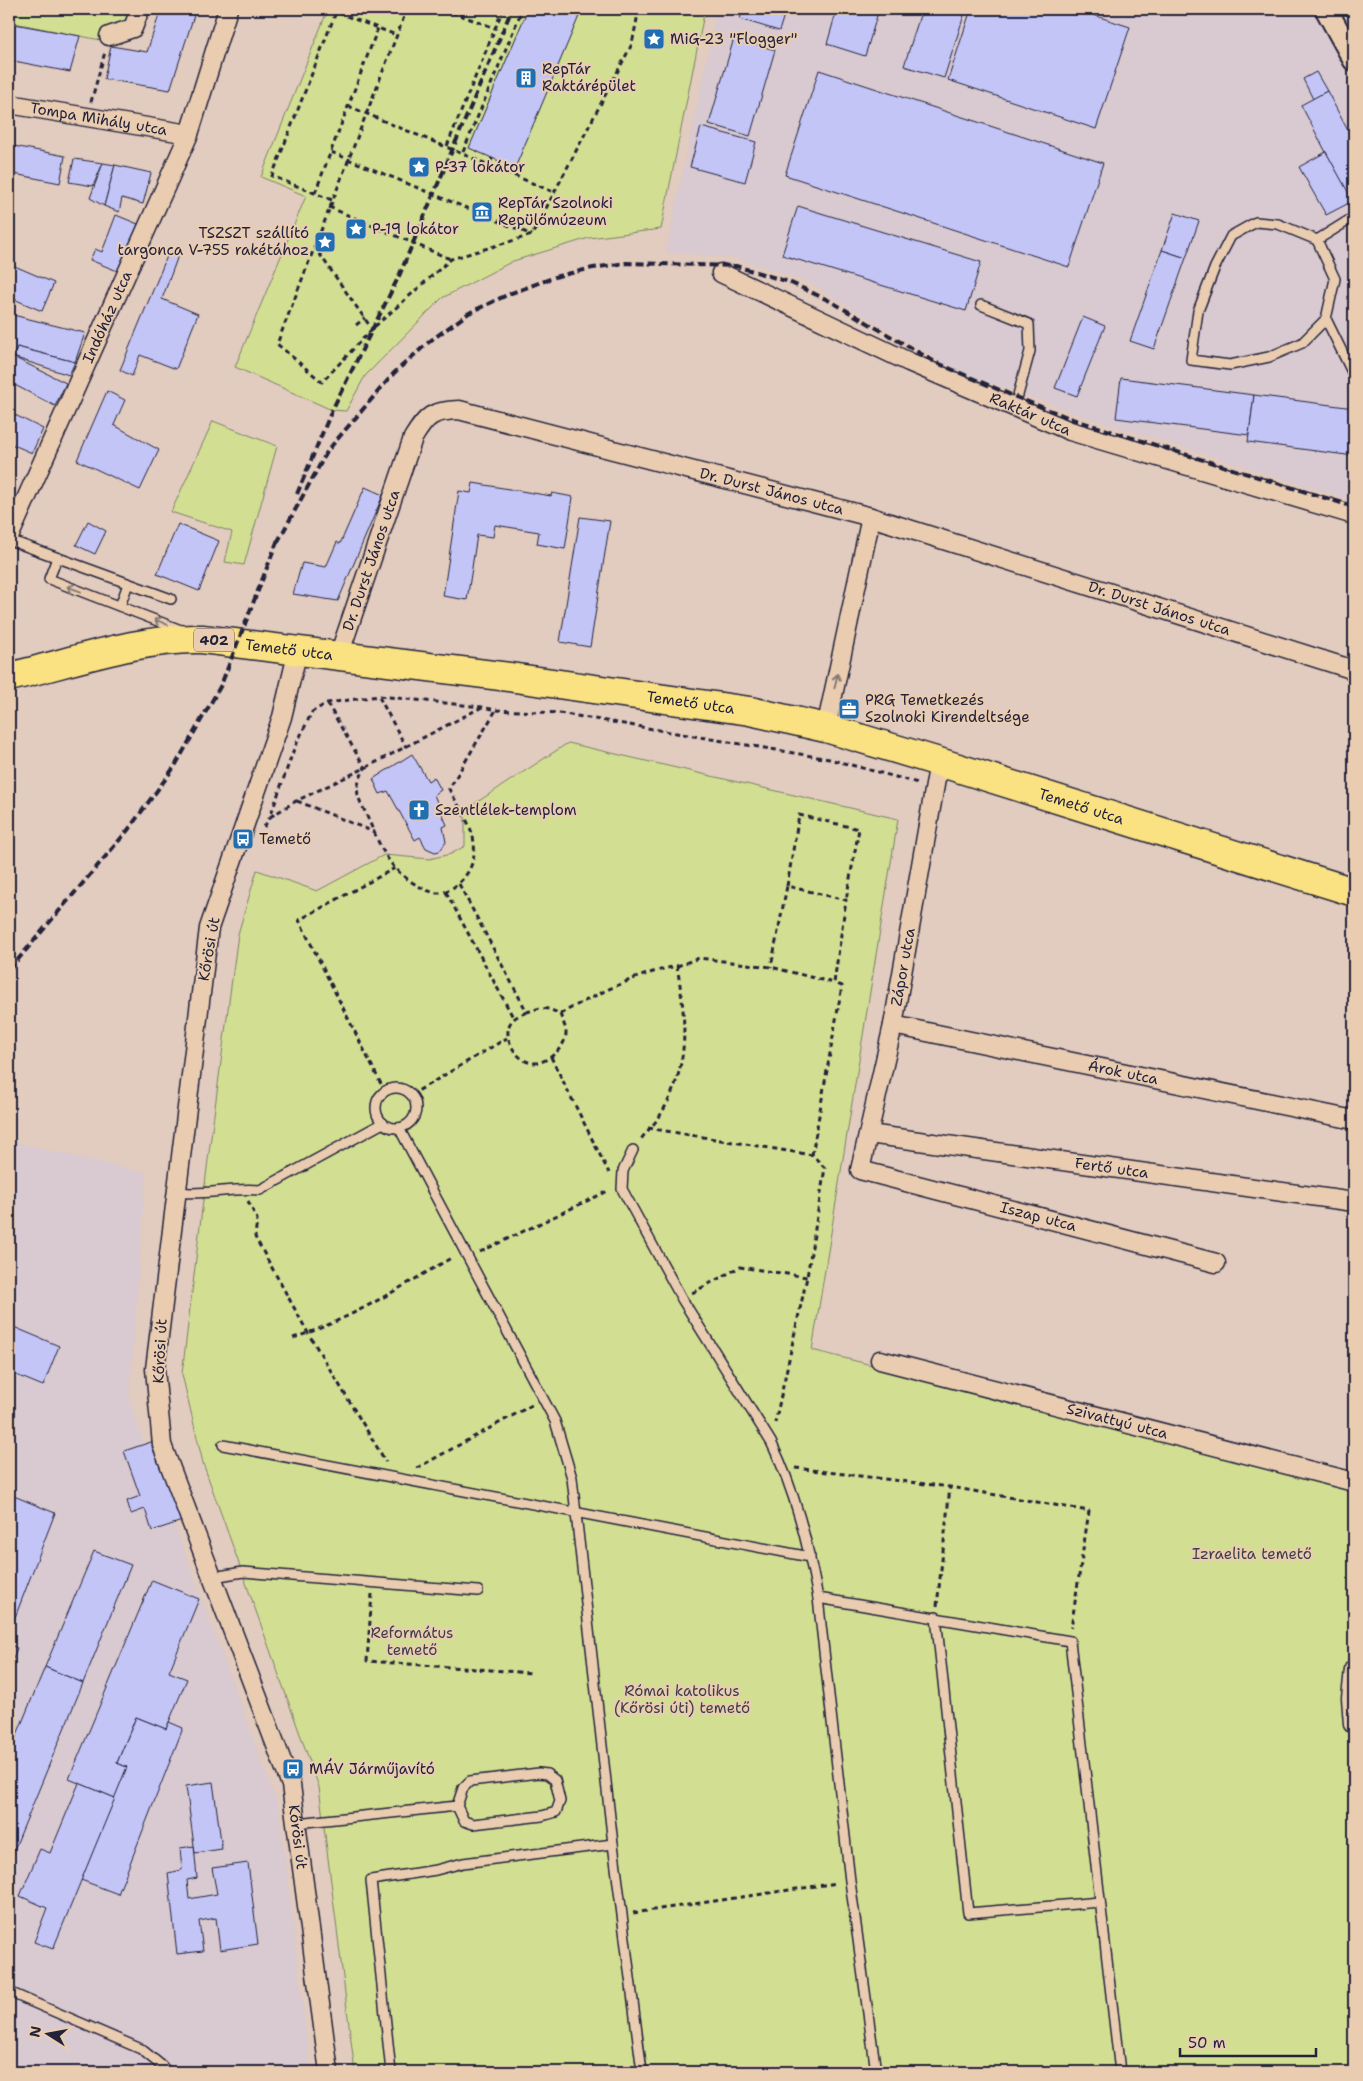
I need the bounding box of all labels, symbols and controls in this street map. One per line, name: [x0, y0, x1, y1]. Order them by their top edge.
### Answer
place icon: MiG-23 "Flogger": [642, 27, 666, 51]
place label: MiG-23 "Flogger": [670, 29, 798, 49]
place label: RepTár Raktárépület: [542, 59, 636, 96]
building icon: RepTár Raktárépület: [514, 66, 538, 90]
street label: Tompa Mihály utca: [29, 98, 169, 140]
place icon: P-37 lokátor: [407, 155, 431, 179]
place label: P-37 lokátor: [435, 157, 525, 177]
place label: RepTár Szolnoki Repülőmúzeum: [498, 193, 613, 230]
museum icon: RepTár Szolnoki Repülőmúzeum: [470, 200, 494, 224]
place icon: P-19 lokátor: [344, 217, 368, 241]
place label: P-19 lokátor: [372, 219, 459, 239]
place label: TSZSZT szállító targonca V-755 rakétához: [118, 223, 309, 260]
place icon: TSZSZT szállító targonca V-755 rakétához: [313, 230, 337, 254]
street label: Indóház utca: [78, 267, 137, 366]
street label: Raktár utca: [987, 388, 1075, 440]
street label: Dr. Durst János utca: [698, 463, 846, 520]
street label: Dr. Durst János utca: [338, 486, 405, 634]
street label: Dr. Durst János utca: [1086, 576, 1233, 640]
one-way arrow: [67, 584, 83, 593]
one-way arrow: [154, 617, 169, 627]
road number: 402: [194, 628, 234, 652]
street label: Temető utca: [244, 634, 335, 665]
one-way arrow: [832, 673, 841, 689]
street label: Temető utca: [645, 687, 736, 719]
place label: PRG Temetkezés Szolnoki Kirendeltsége: [865, 690, 1030, 727]
office icon: PRG Temetkezés Szolnoki Kirendeltsége: [837, 697, 861, 721]
street label: Temető utca: [1036, 784, 1127, 830]
church icon: Szentlélek-templom: [407, 798, 431, 822]
place label: Szentlélek-templom: [435, 800, 577, 820]
bus stop icon: Temető: [231, 827, 255, 851]
place label: Temető: [259, 829, 311, 849]
street label: Kőrösi út: [194, 915, 224, 983]
street label: Zápor utca: [886, 926, 920, 1008]
street label: Árok utca: [1086, 1054, 1161, 1090]
street label: Fertő utca: [1073, 1153, 1150, 1183]
street label: Iszap utca: [998, 1197, 1079, 1236]
street label: Kőrösi út: [148, 1318, 172, 1384]
street label: Szivattyú utca: [1064, 1398, 1171, 1444]
park label: Izraelita temető: [1192, 1544, 1312, 1564]
park label: Református temető: [370, 1623, 454, 1660]
park label: Római katolikus (Kőrösi úti) temető: [614, 1681, 750, 1718]
bus stop icon: MÁV Járműjavító: [281, 1757, 305, 1781]
place label: MÁV Járműjavító: [309, 1758, 435, 1779]
street label: Kőrösi út: [284, 1804, 312, 1871]
north arrow: [22, 2008, 72, 2058]
text: N: [25, 2024, 45, 2039]
scale bar: [1180, 2026, 1317, 2058]
text: 50 m: [1188, 2033, 1226, 2053]

